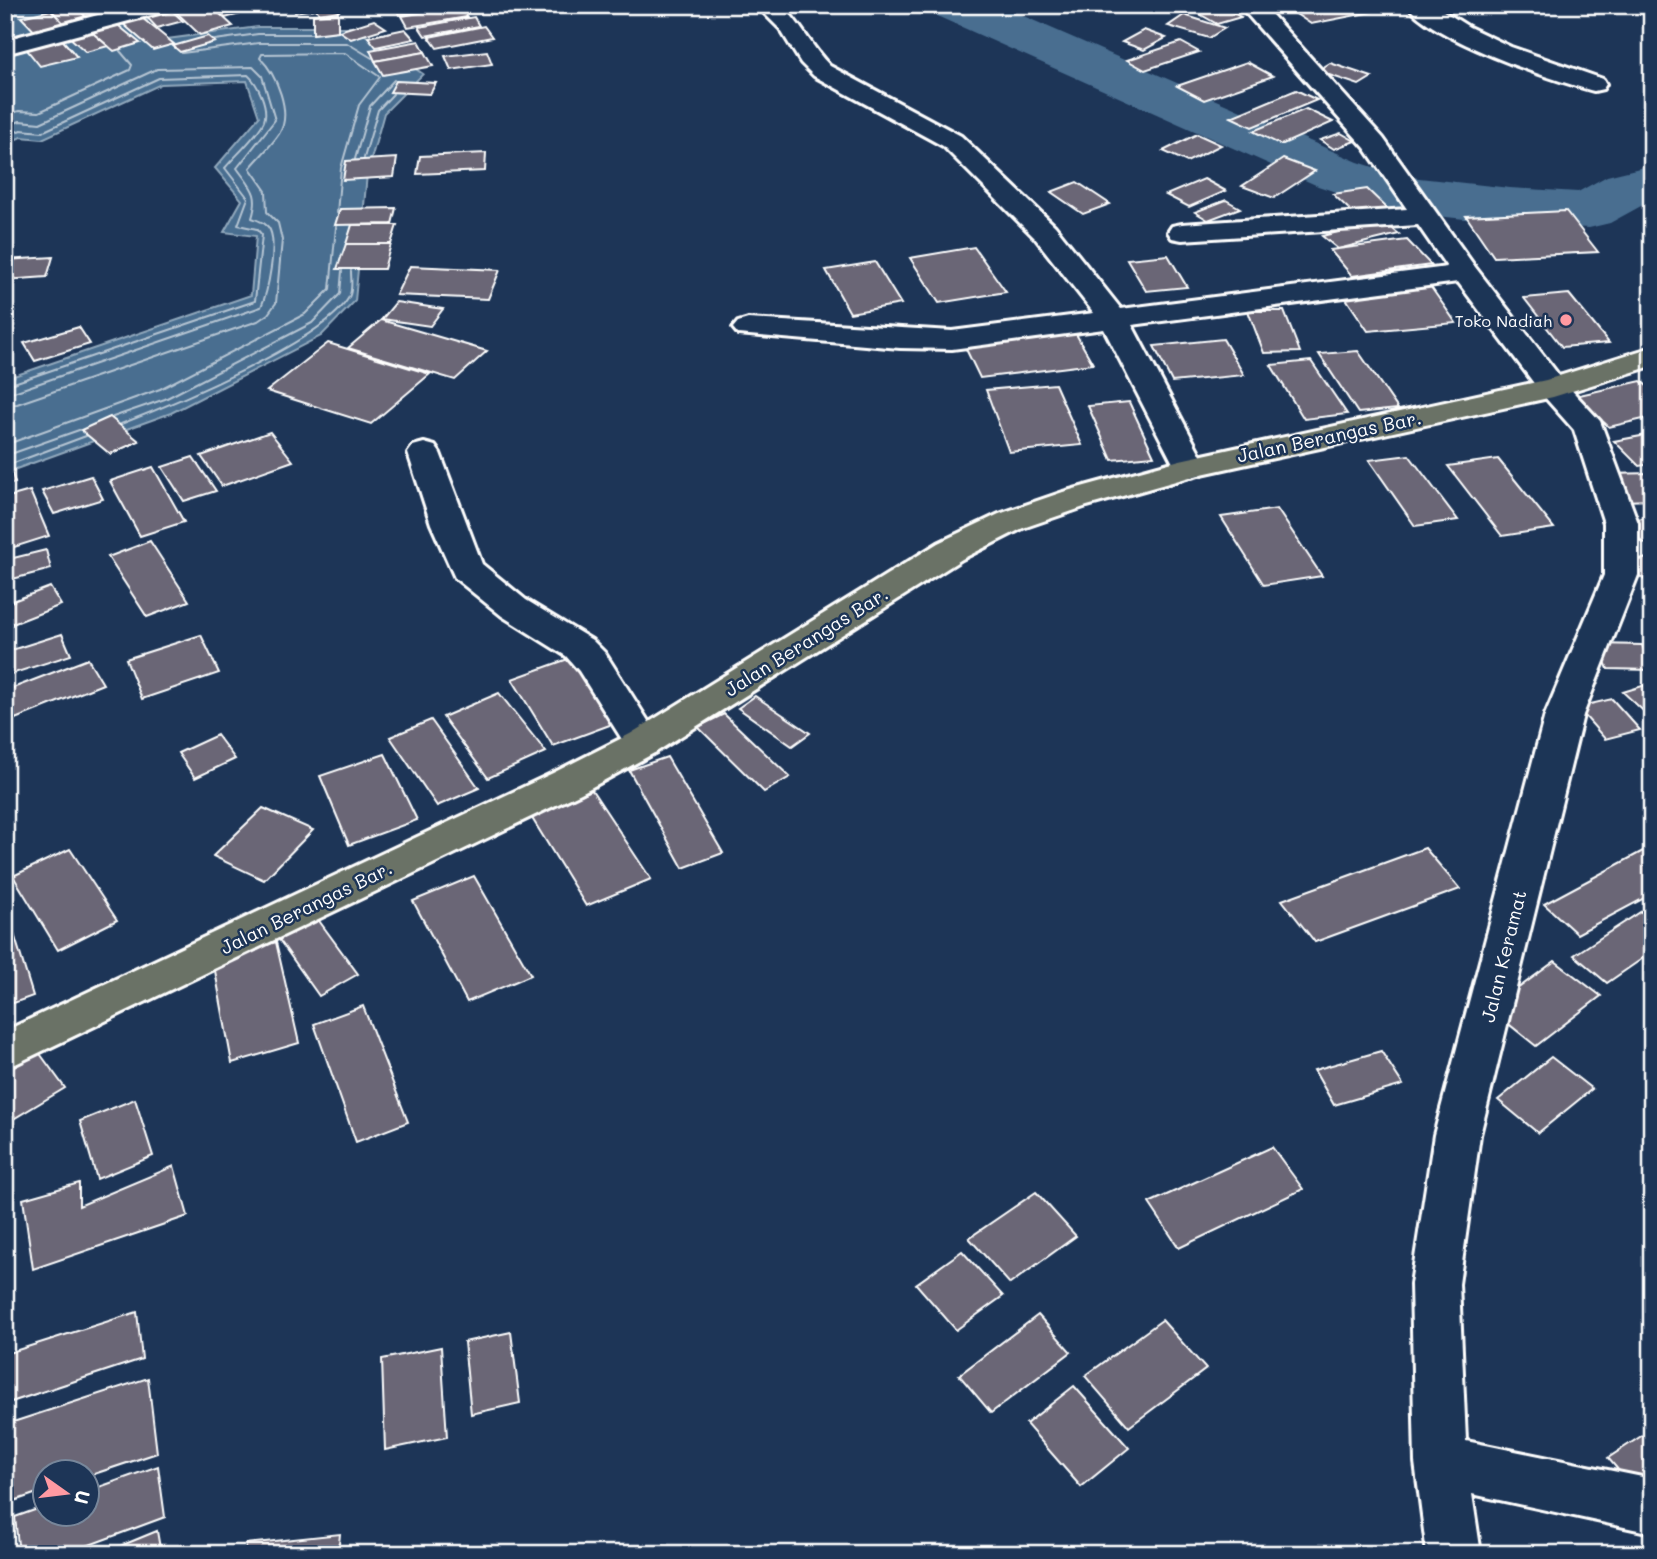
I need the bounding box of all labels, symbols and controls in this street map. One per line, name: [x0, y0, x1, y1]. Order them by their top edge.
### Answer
place label: Toko Nadiah: [1455, 310, 1552, 331]
marker: Toko Nadiah: [1558, 312, 1574, 328]
street label: Jalan Berangas Bar.: [1234, 404, 1424, 468]
street label: Jalan Berangas Bar.: [720, 581, 892, 701]
street label: Jalan Berangas Bar.: [216, 855, 396, 959]
street label: Jalan Keramat: [1474, 887, 1532, 1025]
north arrow: [32, 1458, 102, 1528]
text: U: [69, 1488, 97, 1507]

